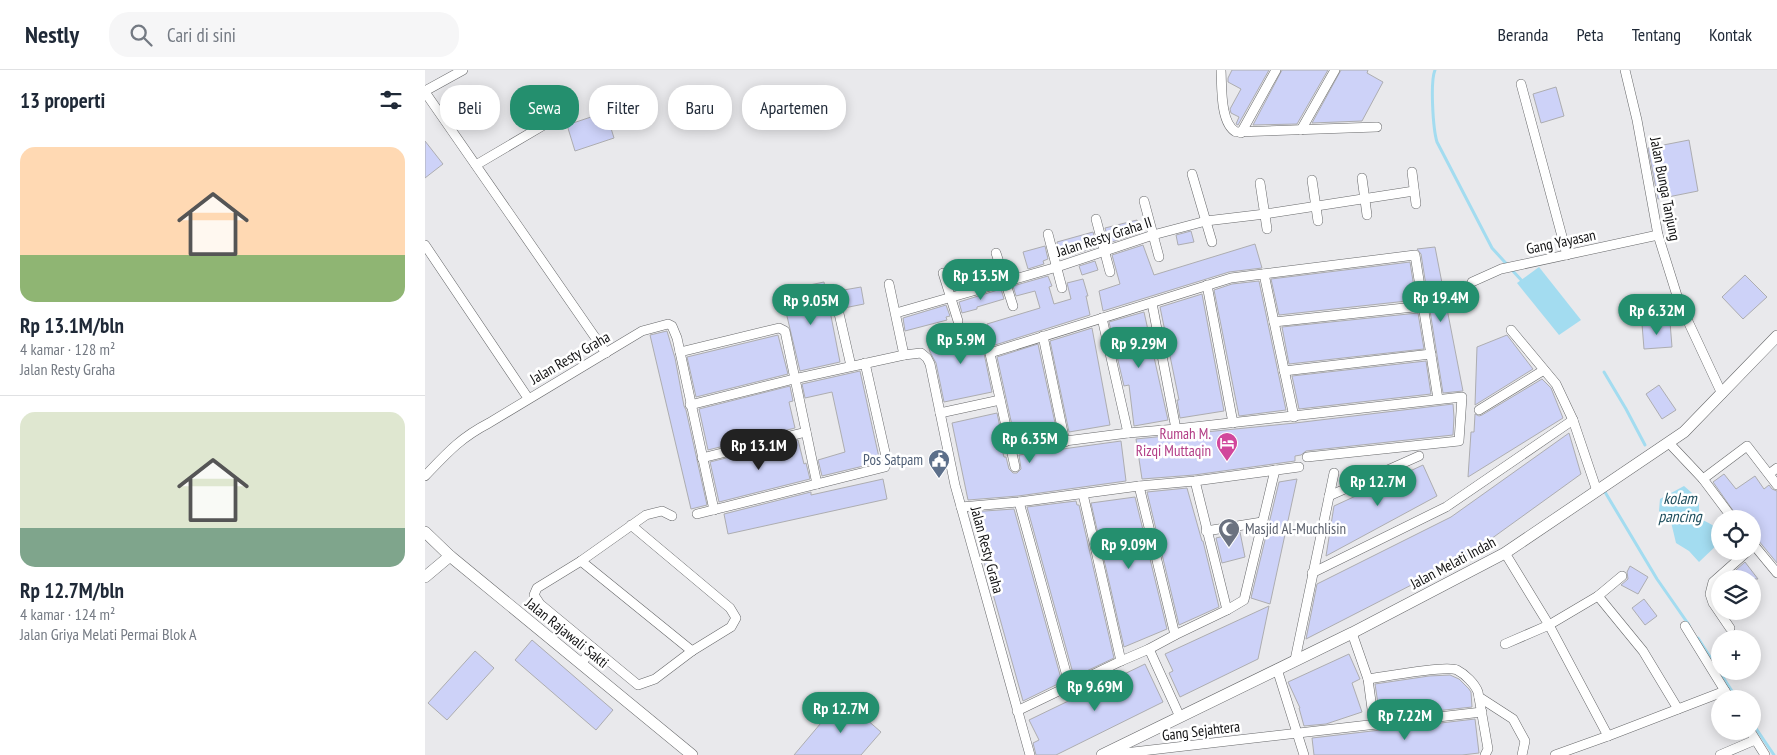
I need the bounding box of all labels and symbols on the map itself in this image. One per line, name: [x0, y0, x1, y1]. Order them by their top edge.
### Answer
street label: Jalan Bunga Tanjung: [1646, 135, 1685, 242]
street label: Jalan Resty Graha II: [1053, 212, 1154, 261]
street label: Gang Yayasan: [1524, 225, 1597, 258]
pin: Rp 13.5M: [929, 258, 1033, 301]
pin: Rp 19.4M: [1389, 280, 1493, 323]
pin: Rp 9.05M: [759, 284, 863, 326]
pin: Rp 6.32M: [1605, 294, 1709, 336]
pin: Rp 5.9M: [915, 322, 1007, 365]
pin: Rp 9.29M: [1087, 326, 1191, 369]
street label: Jalan Resty Graha: [525, 327, 613, 389]
pin: Rp 6.35M: [978, 422, 1082, 464]
place label: Rumah M. Rizqi Muttaqin: [1136, 424, 1211, 460]
pin: Rp 13.1M: [707, 428, 811, 471]
hotel icon: Rumah M. Rizqi Muttaqin: [1215, 431, 1239, 462]
public building icon: Pos Satpam: [927, 448, 951, 479]
place label: Pos Satpam: [863, 450, 923, 469]
pin: Rp 12.7M: [1326, 464, 1430, 507]
water label: kolam pancing: [1658, 488, 1703, 526]
street label: Jalan Resty Graha: [966, 503, 1008, 595]
mosque icon: Masjid Al-Muchlisin: [1217, 517, 1241, 548]
place label: Masjid Al-Muchlisin: [1245, 519, 1346, 538]
pin: Rp 9.09M: [1077, 528, 1181, 570]
street label: Jalan Melati Indah: [1406, 532, 1499, 593]
street label: Jalan Rajawali Sakti: [521, 593, 613, 672]
pin: Rp 9.69M: [1043, 670, 1147, 712]
pin: Rp 12.7M: [789, 692, 893, 734]
pin: Rp 7.22M: [1353, 698, 1457, 741]
street label: Gang Sejahtera: [1161, 716, 1241, 745]

